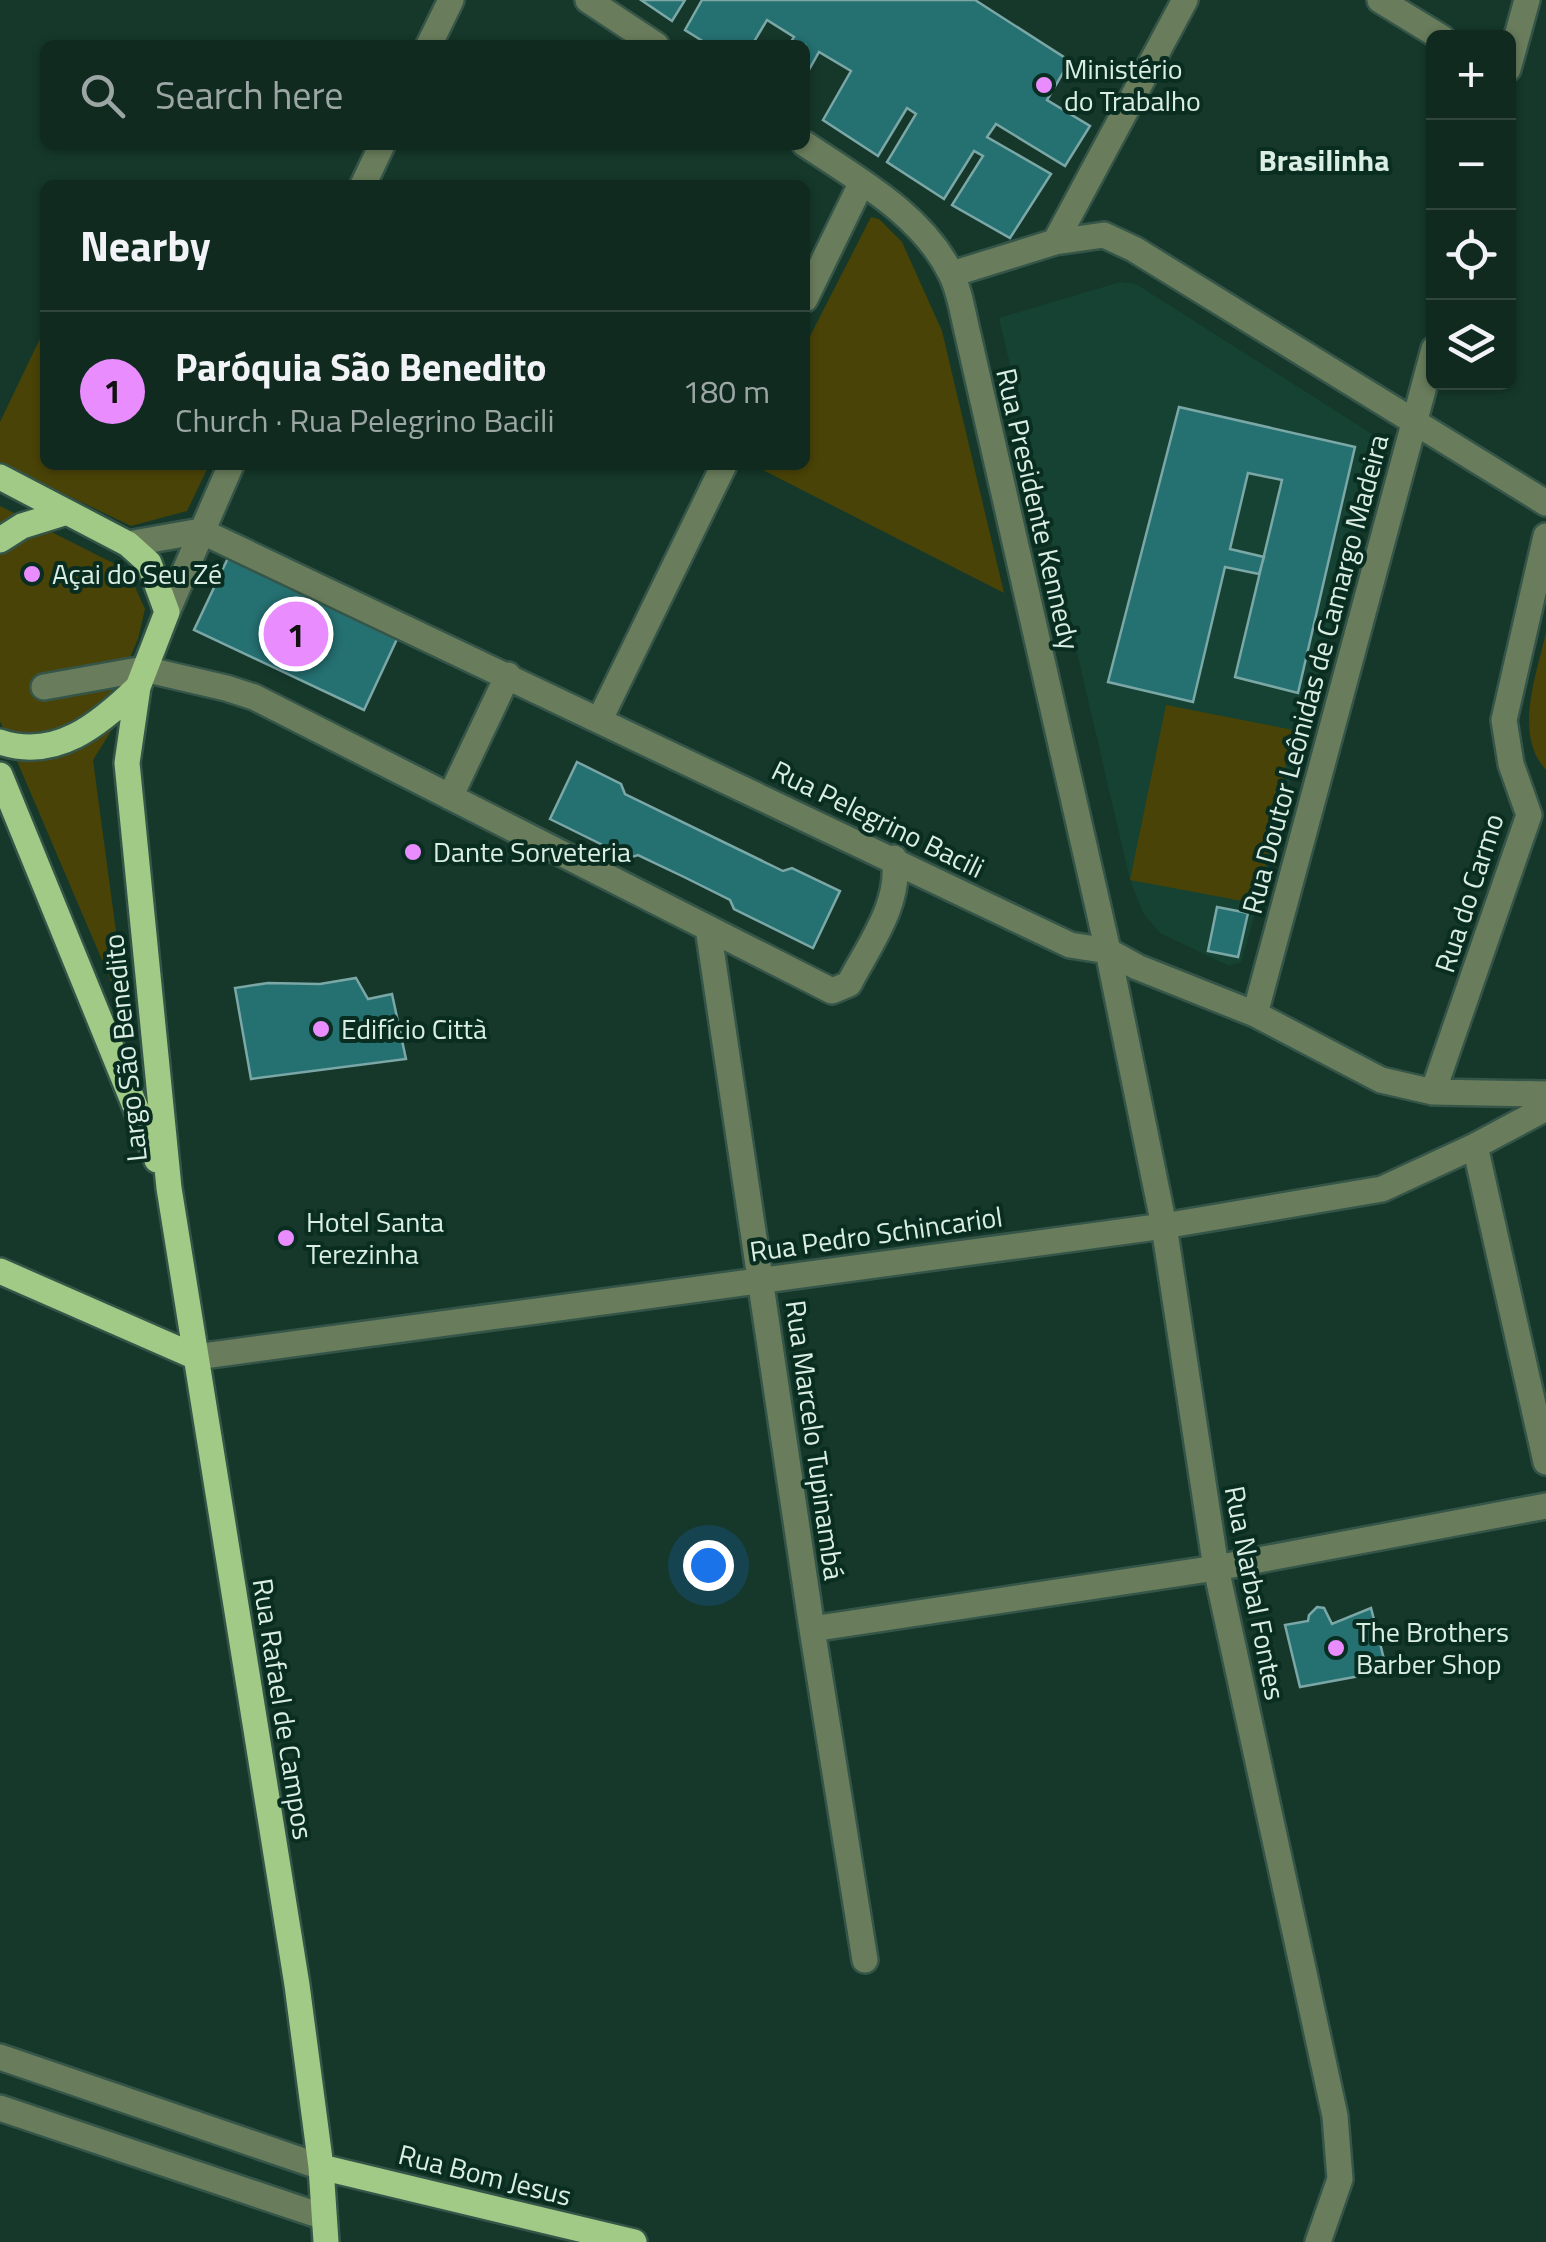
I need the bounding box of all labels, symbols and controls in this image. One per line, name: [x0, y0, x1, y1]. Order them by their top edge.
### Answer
map controls: [1426, 30, 1516, 390]
button: +: [1426, 30, 1516, 120]
search box: [40, 40, 810, 150]
place label: Ministério do Trabalho: [1064, 47, 1201, 122]
text: Search here: [155, 66, 343, 124]
icon: search: [75, 68, 130, 123]
marker: Ministério do Trabalho: [1033, 74, 1055, 96]
button: −: [1426, 120, 1516, 210]
district label: Brasilinha: [1258, 137, 1390, 183]
button: locate: [1426, 210, 1516, 300]
text: Nearby: [80, 213, 211, 277]
button: layers: [1426, 300, 1516, 390]
text: Paróquia São Benedito: [175, 338, 547, 396]
street label: Rua Presidente Kennedy: [985, 364, 1092, 654]
text: 1: [104, 367, 121, 415]
text: 180 m: [682, 367, 770, 415]
text: Church · Rua Pelegrino Bacili: [175, 396, 555, 444]
street label: Rua Doutor Leônidas de Camargo Madeira: [1230, 429, 1399, 918]
place label: Açai do Seu Zé: [52, 552, 222, 595]
marker: Açai do Seu Zé: [21, 563, 43, 585]
pin: 1: [264, 596, 328, 672]
street label: Rua Pelegrino Bacili: [765, 748, 992, 889]
street label: Rua do Carmo: [1423, 808, 1514, 978]
place label: Dante Sorveteria: [433, 830, 631, 873]
marker: Dante Sorveteria: [402, 841, 424, 863]
street label: Largo São Benedito: [91, 932, 158, 1164]
place label: Edifício Città: [341, 1007, 487, 1050]
marker: Edifício Città: [310, 1018, 332, 1040]
street label: Rua Pedro Schincariol: [747, 1194, 1005, 1273]
place label: Hotel Santa Terezinha: [306, 1200, 444, 1275]
marker: Hotel Santa Terezinha: [275, 1227, 297, 1249]
street label: Rua Marcelo Tupinambá: [775, 1297, 856, 1583]
street label: Rua Narbal Fontes: [1214, 1482, 1297, 1704]
your location: [683, 1540, 734, 1591]
street label: Rua Rafael de Campos: [242, 1575, 325, 1843]
place label: The Brothers Barber Shop: [1356, 1610, 1509, 1685]
marker: The Brothers Barber Shop: [1325, 1637, 1347, 1659]
street label: Rua Bom Jesus: [394, 2132, 576, 2217]

